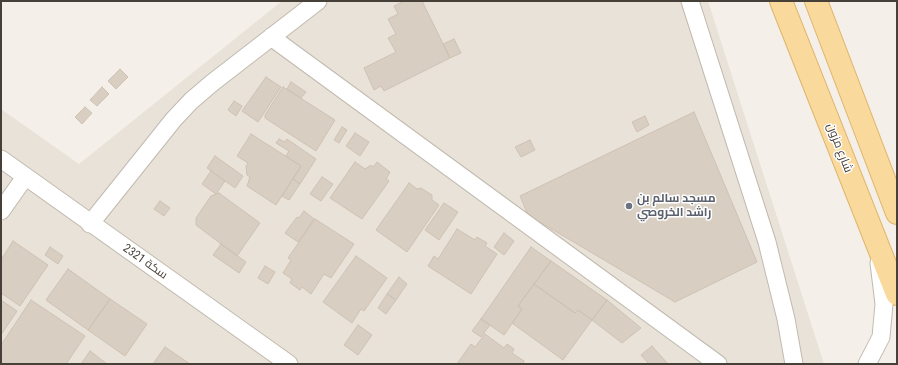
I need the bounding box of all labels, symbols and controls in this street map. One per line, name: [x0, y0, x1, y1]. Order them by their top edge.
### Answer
street label: شارع مزون: [823, 121, 855, 175]
place label: مسجد سالم بن راشد الخروصي: [637, 192, 716, 220]
marker: مسجد سالم بن راشد الخروصي: [624, 201, 634, 211]
street label: سكة 2321: [120, 241, 170, 283]

